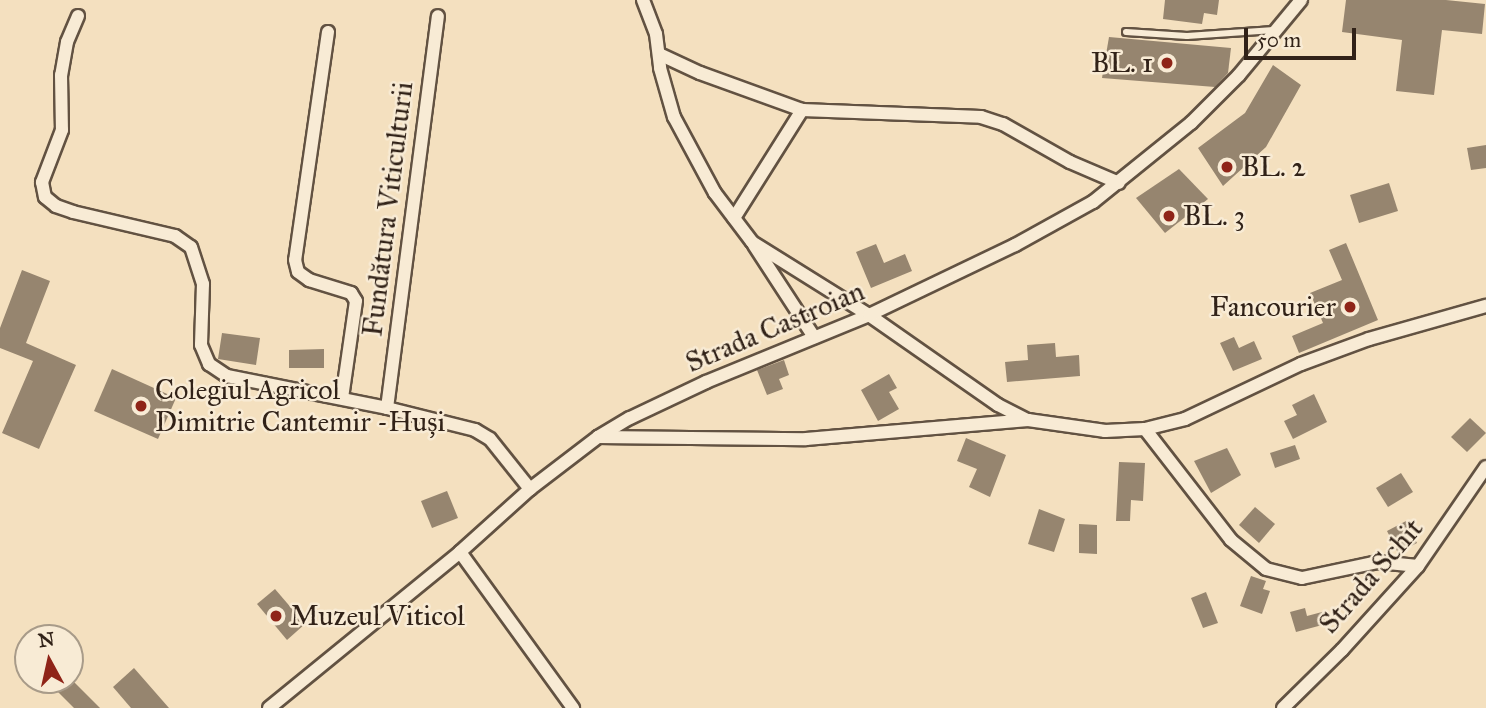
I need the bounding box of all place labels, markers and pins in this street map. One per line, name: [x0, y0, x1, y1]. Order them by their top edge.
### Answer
place label: BL. 1: [1091, 46, 1153, 80]
marker: BL. 1: [1159, 55, 1175, 71]
place label: BL. 2: [1241, 150, 1306, 184]
marker: BL. 2: [1219, 159, 1235, 175]
place label: BL. 3: [1183, 199, 1245, 233]
marker: BL. 3: [1161, 208, 1177, 224]
place label: Fancourier: [1210, 290, 1336, 324]
marker: Fancourier: [1342, 299, 1358, 315]
place label: Colegiul Agricol Dimitrie Cantemir -Huși: [155, 373, 445, 439]
marker: Colegiul Agricol Dimitrie Cantemir -Huși: [133, 398, 149, 414]
place label: Muzeul Viticol: [290, 599, 465, 633]
marker: Muzeul Viticol: [268, 608, 284, 624]

